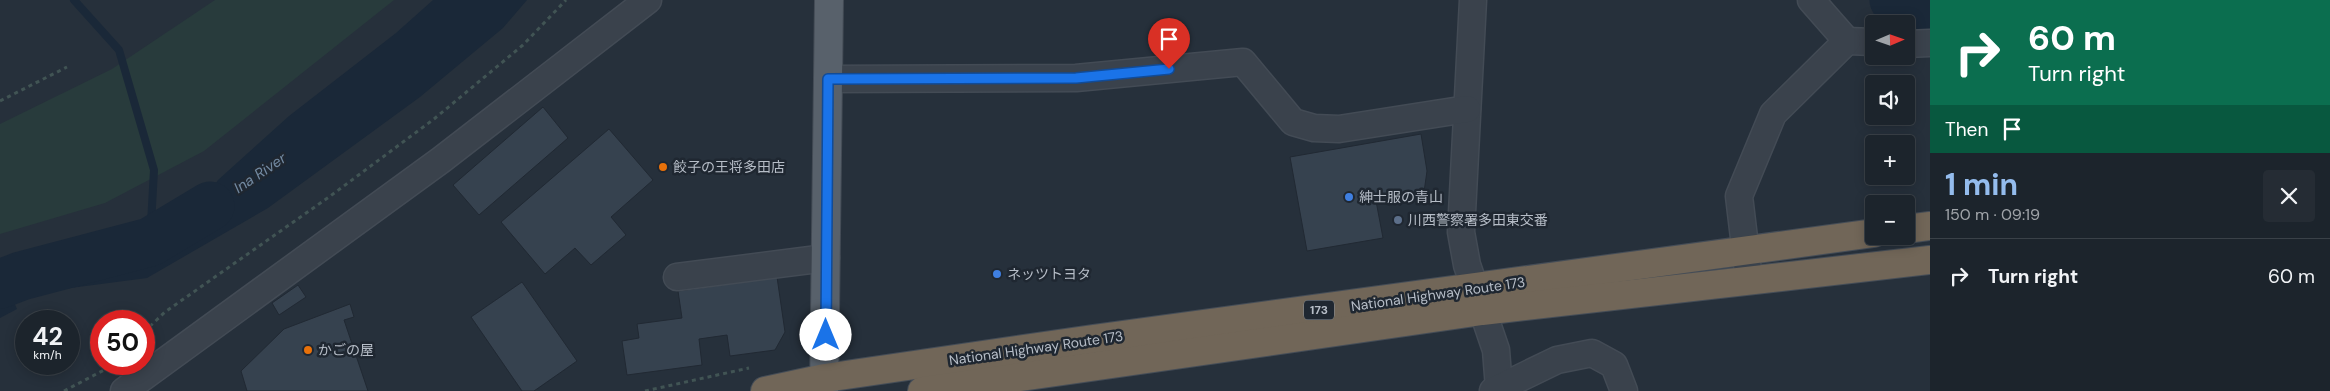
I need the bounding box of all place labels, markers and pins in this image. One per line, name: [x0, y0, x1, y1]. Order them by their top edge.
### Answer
pin: [1148, 18, 1190, 69]
place label: 餃子の王将多田店: [673, 158, 785, 176]
marker: 餃子の王将多田店: [657, 161, 669, 173]
place label: 紳士服の青山: [1359, 188, 1443, 206]
marker: 紳士服の青山: [1343, 191, 1355, 203]
place label: 川西警察署多田東交番: [1408, 211, 1548, 229]
marker: 川西警察署多田東交番: [1392, 214, 1404, 226]
place label: ネッツトヨタ: [1007, 265, 1091, 283]
marker: ネッツトヨタ: [991, 268, 1003, 280]
place label: かごの屋: [318, 341, 374, 359]
marker: かごの屋: [302, 344, 314, 356]

